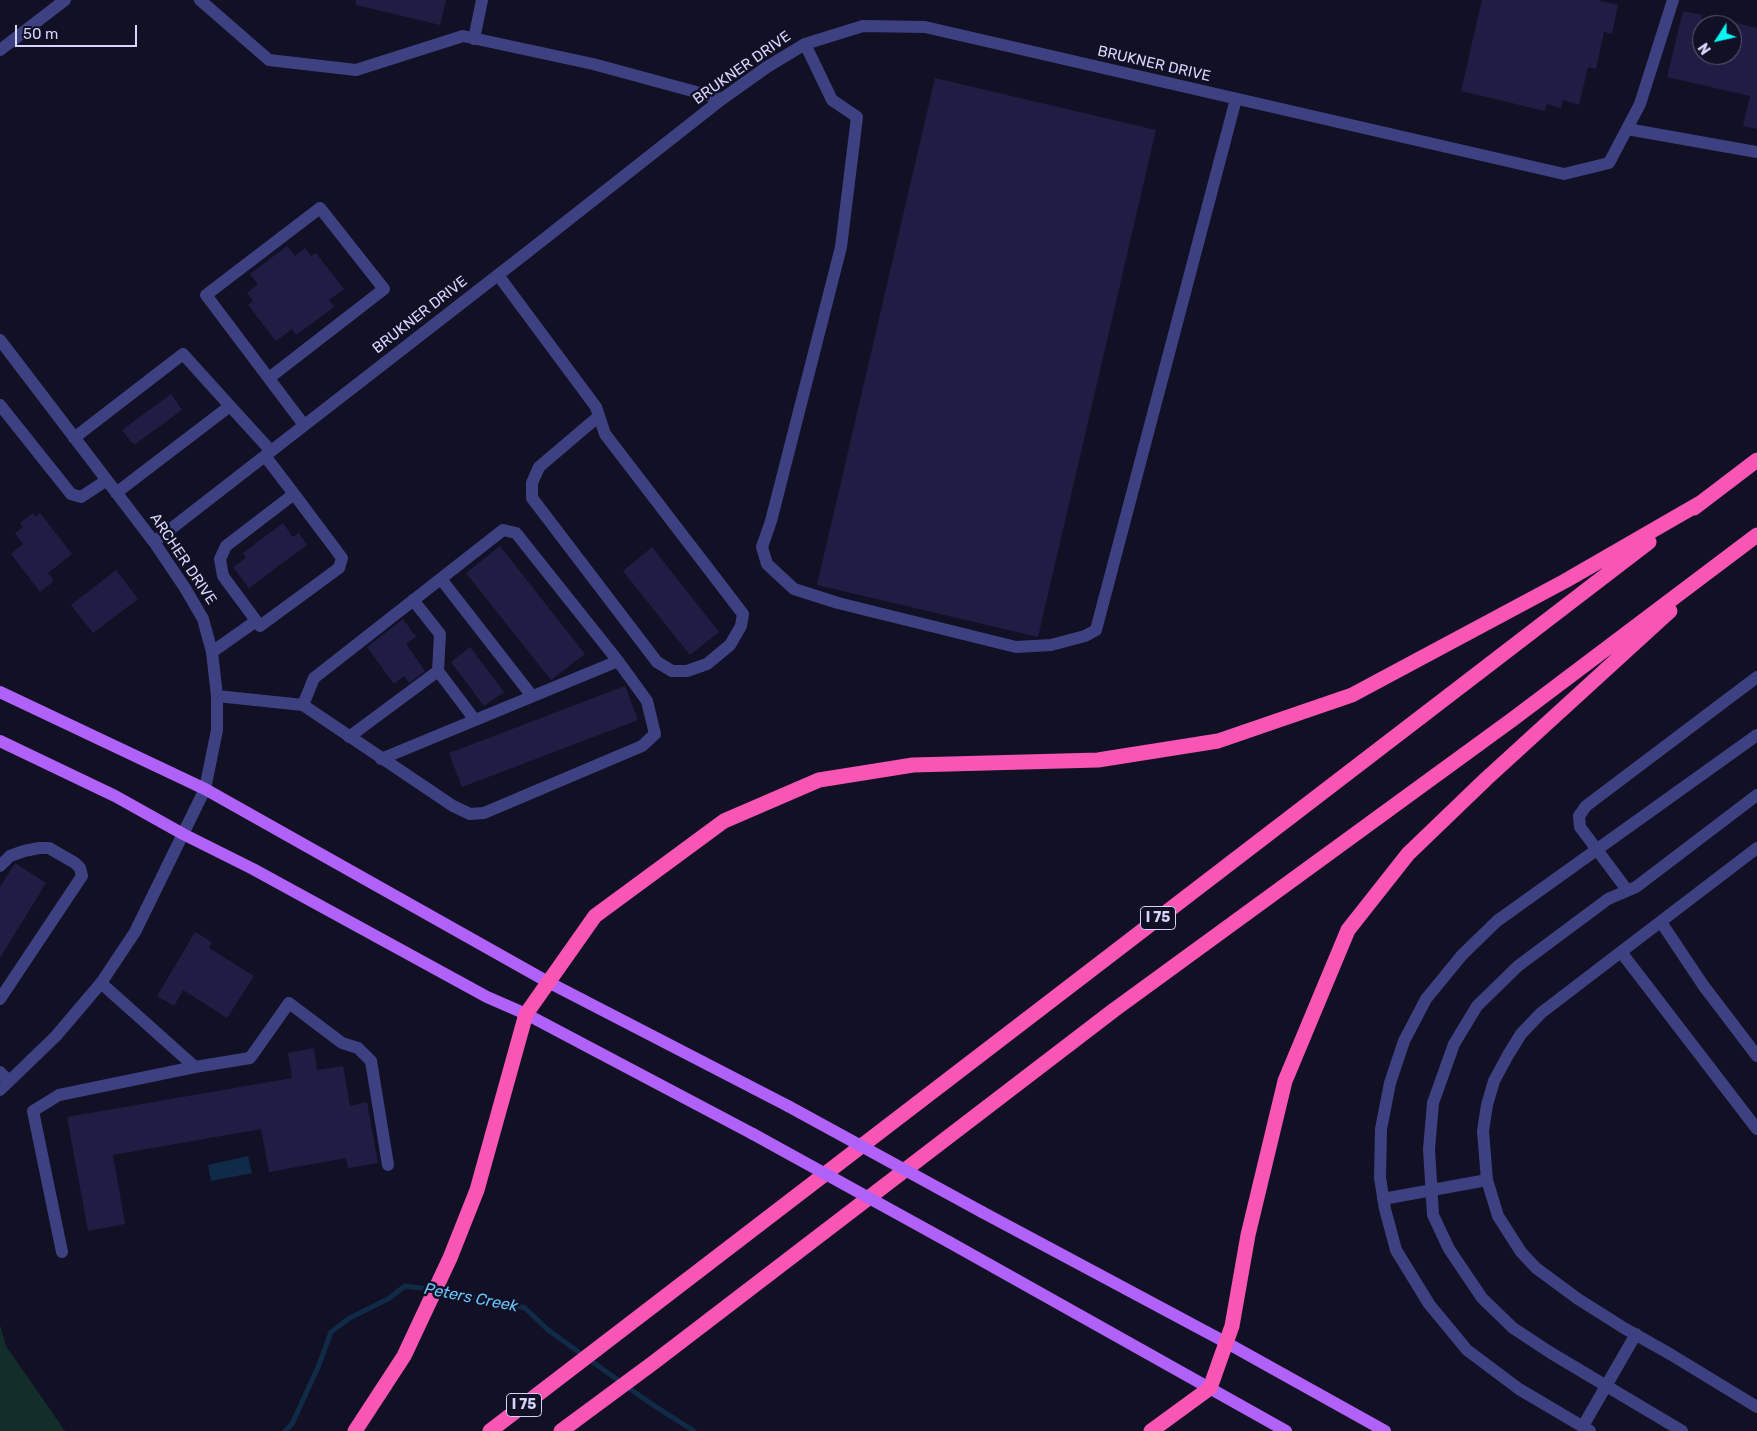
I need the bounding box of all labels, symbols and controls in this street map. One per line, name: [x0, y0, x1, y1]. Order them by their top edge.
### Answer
scale bar: [18, 15, 140, 47]
north arrow: [1692, 15, 1742, 65]
text: 50 m: [23, 25, 58, 43]
street label: BRUKNER DRIVE: [690, 27, 794, 109]
text: N: [1695, 39, 1715, 57]
street label: BRUKNER DRIVE: [1096, 42, 1212, 86]
street label: BRUKNER DRIVE: [369, 272, 471, 358]
street label: ARCHER DRIVE: [146, 510, 220, 608]
road number: I 75: [1140, 906, 1176, 930]
water label: Peters Creek: [422, 1279, 520, 1317]
road number: I 75: [506, 1394, 542, 1416]

